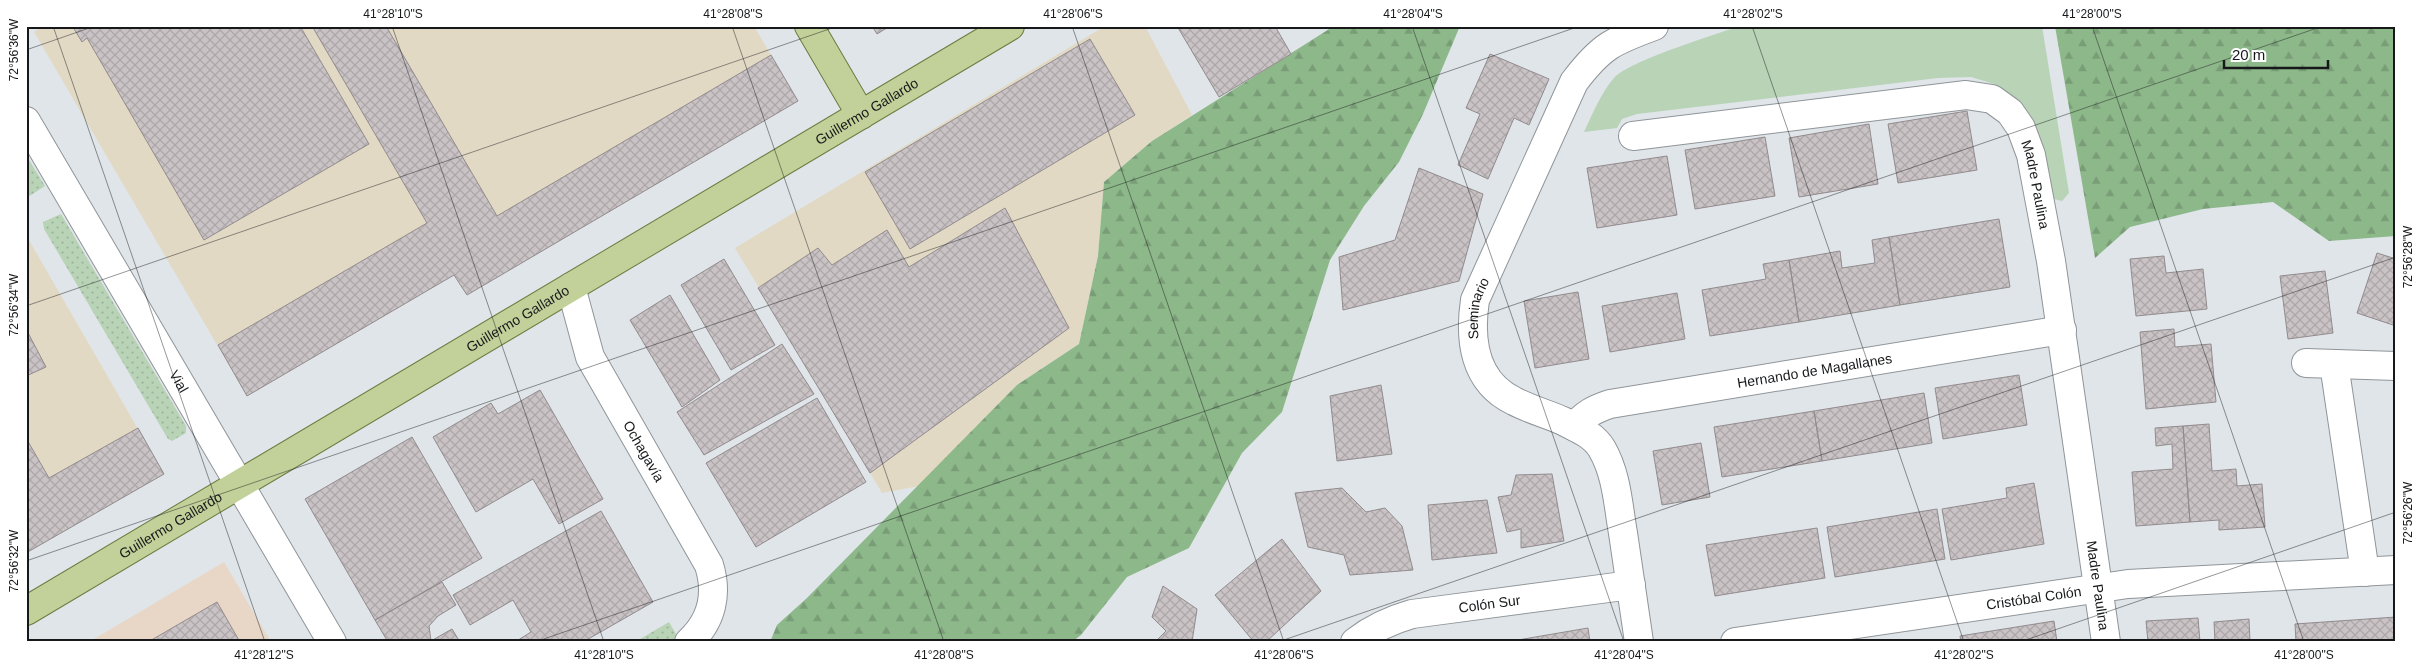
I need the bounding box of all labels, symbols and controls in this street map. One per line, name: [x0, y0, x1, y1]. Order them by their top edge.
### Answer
text: 41°28'10"S: [363, 7, 423, 21]
text: 41°28'08"S: [703, 7, 763, 21]
text: 41°28'06"S: [1043, 7, 1103, 21]
text: 41°28'04"S: [1383, 7, 1443, 21]
text: 41°28'02"S: [1723, 7, 1783, 21]
text: 41°28'00"S: [2062, 7, 2122, 21]
text: 72°56'36"W: [7, 18, 21, 81]
scale bar: [2224, 38, 2328, 70]
text: 20 m: [2232, 46, 2265, 63]
street label: Guillermo Gallardo: [812, 74, 921, 148]
street label: Madre Paulina: [2018, 138, 2053, 230]
text: 72°56'28"W: [2401, 225, 2415, 288]
text: 72°56'34"W: [7, 273, 21, 336]
street label: Seminario: [1465, 275, 1492, 340]
street label: Guillermo Gallardo: [463, 282, 572, 355]
street label: Hernando de Magallanes: [1736, 350, 1893, 391]
street label: Vial: [166, 367, 192, 395]
street label: Ochagavía: [620, 418, 668, 485]
text: 72°56'26"W: [2401, 481, 2415, 544]
street label: Guillermo Gallardo: [116, 488, 225, 562]
text: 72°56'32"W: [7, 529, 21, 592]
street label: Madre Paulina: [2083, 540, 2112, 632]
street label: Cristóbal Colón: [1985, 583, 2082, 613]
street label: Colón Sur: [1457, 592, 1522, 616]
text: 41°28'12"S: [234, 648, 294, 662]
text: 41°28'10"S: [574, 648, 634, 662]
text: 41°28'08"S: [914, 648, 974, 662]
text: 41°28'06"S: [1254, 648, 1314, 662]
text: 41°28'04"S: [1594, 648, 1654, 662]
text: 41°28'02"S: [1934, 648, 1994, 662]
text: 41°28'00"S: [2274, 648, 2334, 662]

